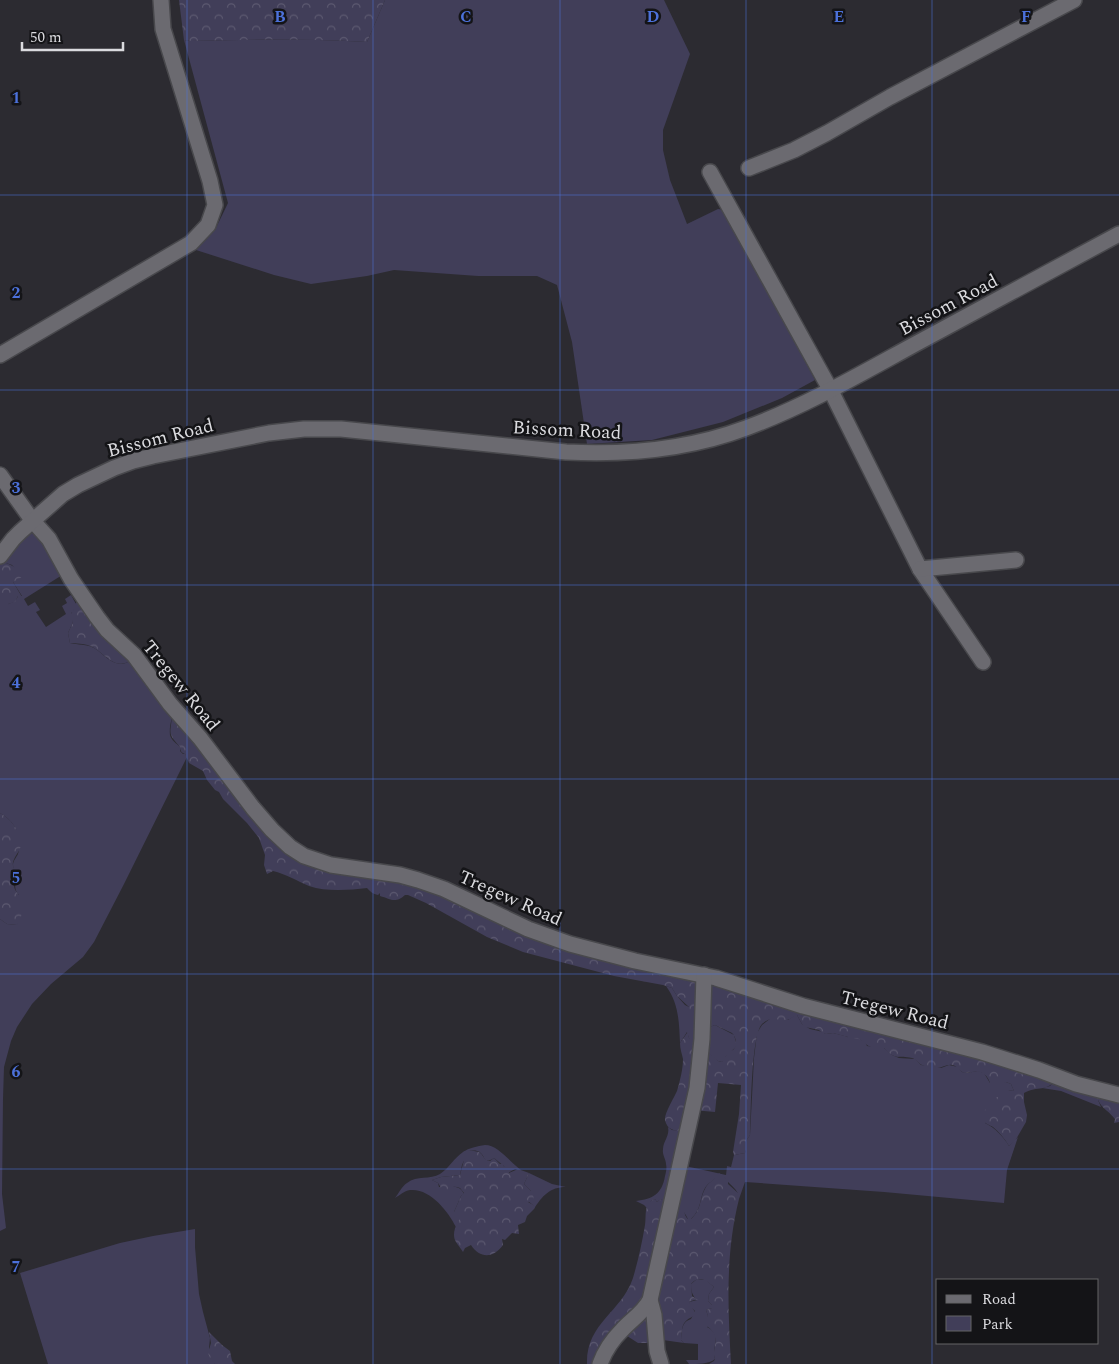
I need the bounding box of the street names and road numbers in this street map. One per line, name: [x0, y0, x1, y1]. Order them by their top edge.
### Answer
street label: Bissom Road: [894, 267, 1004, 344]
street label: Bissom Road: [104, 411, 217, 466]
street label: Bissom Road: [512, 413, 622, 448]
street label: Tregew Road: [135, 634, 227, 738]
street label: Tregew Road: [454, 863, 567, 934]
street label: Tregew Road: [838, 983, 952, 1038]

